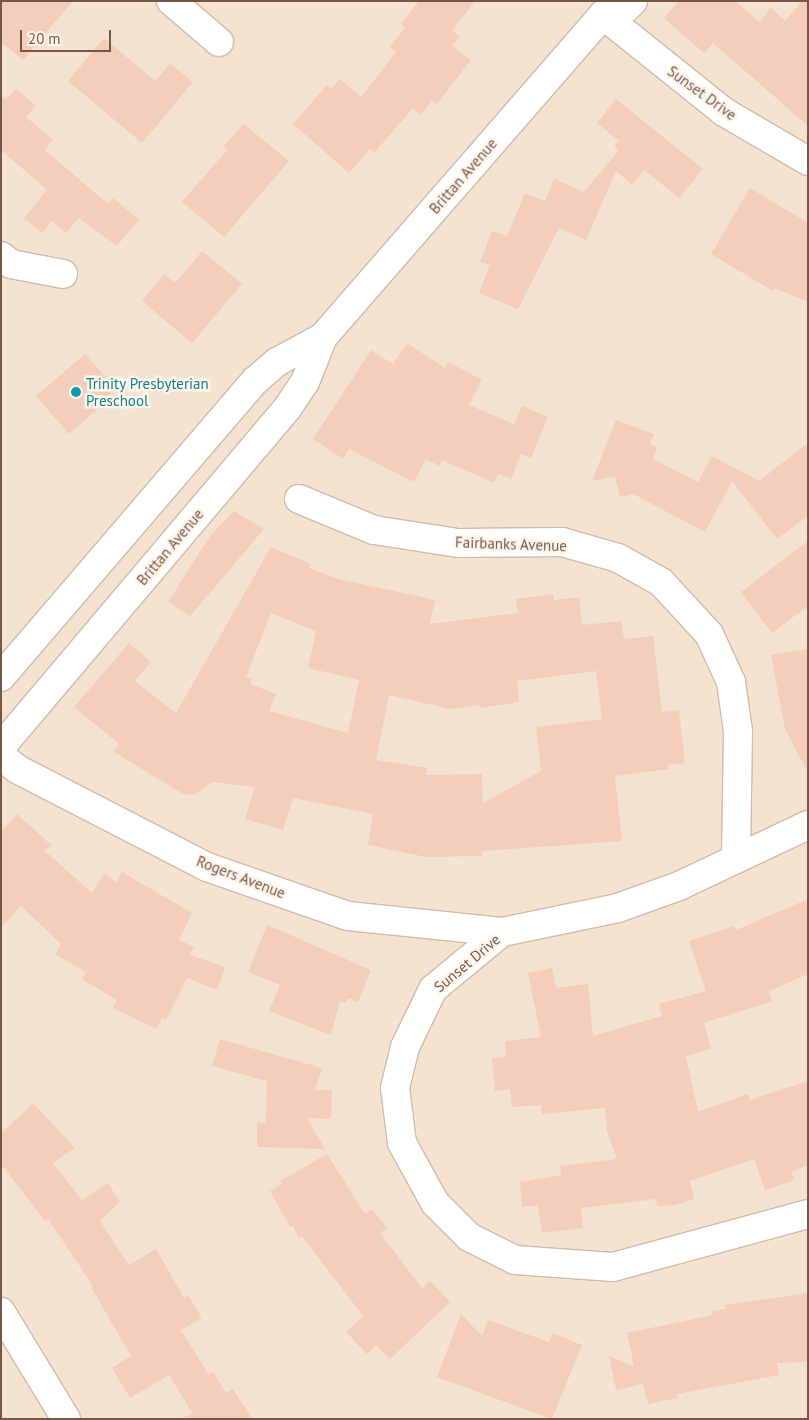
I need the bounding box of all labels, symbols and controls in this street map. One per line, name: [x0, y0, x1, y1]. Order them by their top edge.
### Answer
scale bar: [22, 20, 114, 52]
text: 20 m: [28, 29, 61, 48]
street label: Sunset Drive: [664, 62, 740, 124]
street label: Brittan Avenue: [425, 134, 501, 218]
place label: Trinity Presbyterian Preschool: [86, 374, 209, 409]
marker: Trinity Presbyterian Preschool: [70, 386, 82, 398]
street label: Brittan Avenue: [133, 505, 207, 589]
street label: Fairbanks Avenue: [455, 533, 567, 555]
street label: Rogers Avenue: [194, 852, 288, 902]
street label: Sunset Drive: [430, 930, 504, 996]

